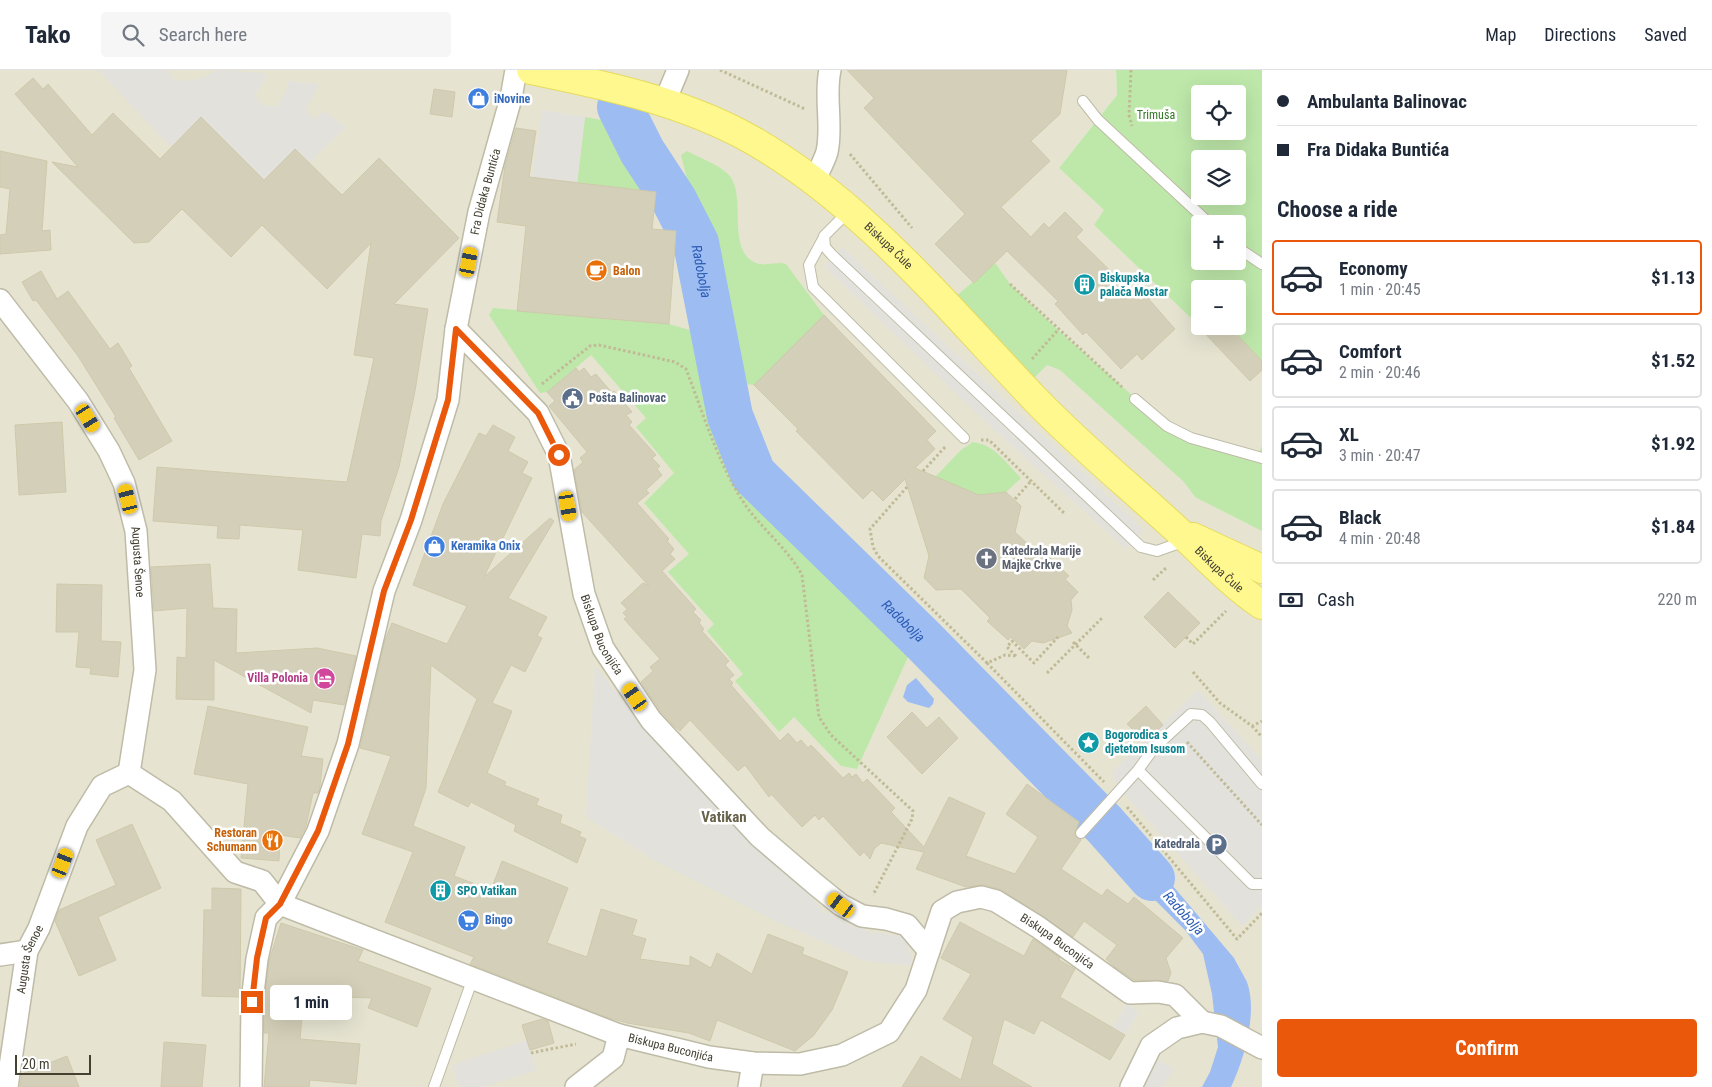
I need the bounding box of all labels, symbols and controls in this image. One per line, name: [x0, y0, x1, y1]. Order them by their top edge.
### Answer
search box: [101, 12, 451, 57]
text: Tako: [25, 21, 71, 49]
icon: search: [119, 21, 147, 49]
text: Search here: [159, 23, 247, 46]
text: Map: [1485, 24, 1516, 45]
text: Directions: [1544, 24, 1616, 45]
text: Saved: [1644, 24, 1687, 45]
map controls: [1191, 85, 1246, 335]
button: locate: [1191, 85, 1246, 140]
shop icon: iNovine: [466, 87, 490, 111]
text: Ambulanta Balinovac: [1307, 90, 1467, 113]
place label: iNovine: [494, 92, 531, 106]
park label: Trimuša: [1137, 108, 1175, 122]
text: Fra Didaka Buntića: [1307, 138, 1449, 161]
street label: Fra Didaka Buntića: [468, 147, 504, 236]
button: layers: [1191, 150, 1246, 205]
text: Choose a ride: [1277, 197, 1398, 222]
button: +: [1191, 215, 1246, 270]
street label: Biskupa Čule: [861, 219, 916, 272]
water label: Radobolja: [689, 244, 715, 299]
car: [458, 246, 479, 278]
icon: car: [1279, 255, 1324, 300]
text: Economy: [1339, 257, 1408, 280]
cafe icon: Balon: [585, 259, 609, 283]
place label: Balon: [613, 264, 640, 278]
text: $1.13: [1651, 266, 1695, 289]
place label: Biskupska palača Mostar: [1100, 271, 1168, 299]
building icon: Biskupska palača Mostar: [1072, 273, 1096, 297]
button: −: [1191, 280, 1246, 335]
text: 1 min · 20:45: [1339, 280, 1421, 299]
icon: car: [1279, 338, 1324, 383]
text: Comfort: [1339, 340, 1402, 363]
text: $1.52: [1651, 349, 1695, 372]
text: 2 min · 20:46: [1339, 363, 1421, 382]
public building icon: Pošta Balinovac: [561, 386, 585, 410]
place label: Pošta Balinovac: [589, 391, 666, 405]
car: [73, 401, 102, 435]
icon: car: [1279, 421, 1324, 466]
text: XL: [1339, 423, 1359, 446]
text: $1.92: [1651, 432, 1695, 455]
route start: [548, 444, 570, 466]
text: 3 min · 20:47: [1339, 446, 1421, 465]
car: [117, 483, 138, 515]
car: [558, 490, 577, 522]
icon: car: [1279, 504, 1324, 549]
text: Black: [1339, 506, 1381, 529]
text: $1.84: [1651, 515, 1695, 538]
street label: Augusta Šenoe: [128, 525, 147, 598]
text: 4 min · 20:48: [1339, 529, 1421, 548]
shop icon: Keramika Onix: [423, 534, 447, 558]
place label: Keramika Onix: [451, 539, 521, 553]
street label: Biskupa Čule: [1192, 543, 1247, 596]
place label: Katedrala Marije Majke Crkve: [1002, 544, 1081, 572]
church icon: Katedrala Marije Majke Crkve: [974, 546, 998, 570]
icon: cash: [1277, 586, 1305, 614]
text: Cash: [1317, 588, 1355, 611]
text: 220 m: [1658, 590, 1697, 609]
street label: Biskupa Buconjića: [578, 593, 626, 678]
water label: Radobolja: [879, 596, 928, 645]
hotel icon: Villa Polonia: [312, 666, 336, 690]
place label: Villa Polonia: [247, 671, 308, 685]
car: [620, 680, 649, 714]
place label: Bogorodica s djetetom Isusom: [1105, 728, 1185, 756]
place icon: Bogorodica s djetetom Isusom: [1077, 730, 1101, 754]
district label: Vatikan: [701, 808, 747, 826]
place label: Restoran Schumann: [207, 826, 257, 854]
restaurant icon: Restoran Schumann: [261, 828, 285, 852]
parking icon: Katedrala: [1204, 832, 1228, 856]
place label: Katedrala: [1154, 837, 1200, 851]
car: [50, 846, 75, 880]
building icon: SPO Vatikan: [429, 879, 453, 903]
place label: SPO Vatikan: [457, 884, 517, 898]
water label: Radobolja: [1160, 888, 1208, 938]
car: [824, 890, 857, 920]
supermarket icon: Bingo: [457, 908, 481, 932]
street label: Biskupa Buconjića: [1018, 911, 1097, 972]
place label: Bingo: [485, 913, 513, 927]
street label: Augusta Šenoe: [14, 922, 46, 995]
callout: 1 min: [270, 984, 352, 1020]
route end: [241, 991, 263, 1013]
text: 1 min: [293, 993, 329, 1012]
button: Confirm: [1277, 1019, 1697, 1077]
street label: Biskupa Buconjića: [627, 1031, 714, 1065]
scale bar: [15, 1052, 91, 1075]
text: 20 m: [22, 1056, 50, 1072]

